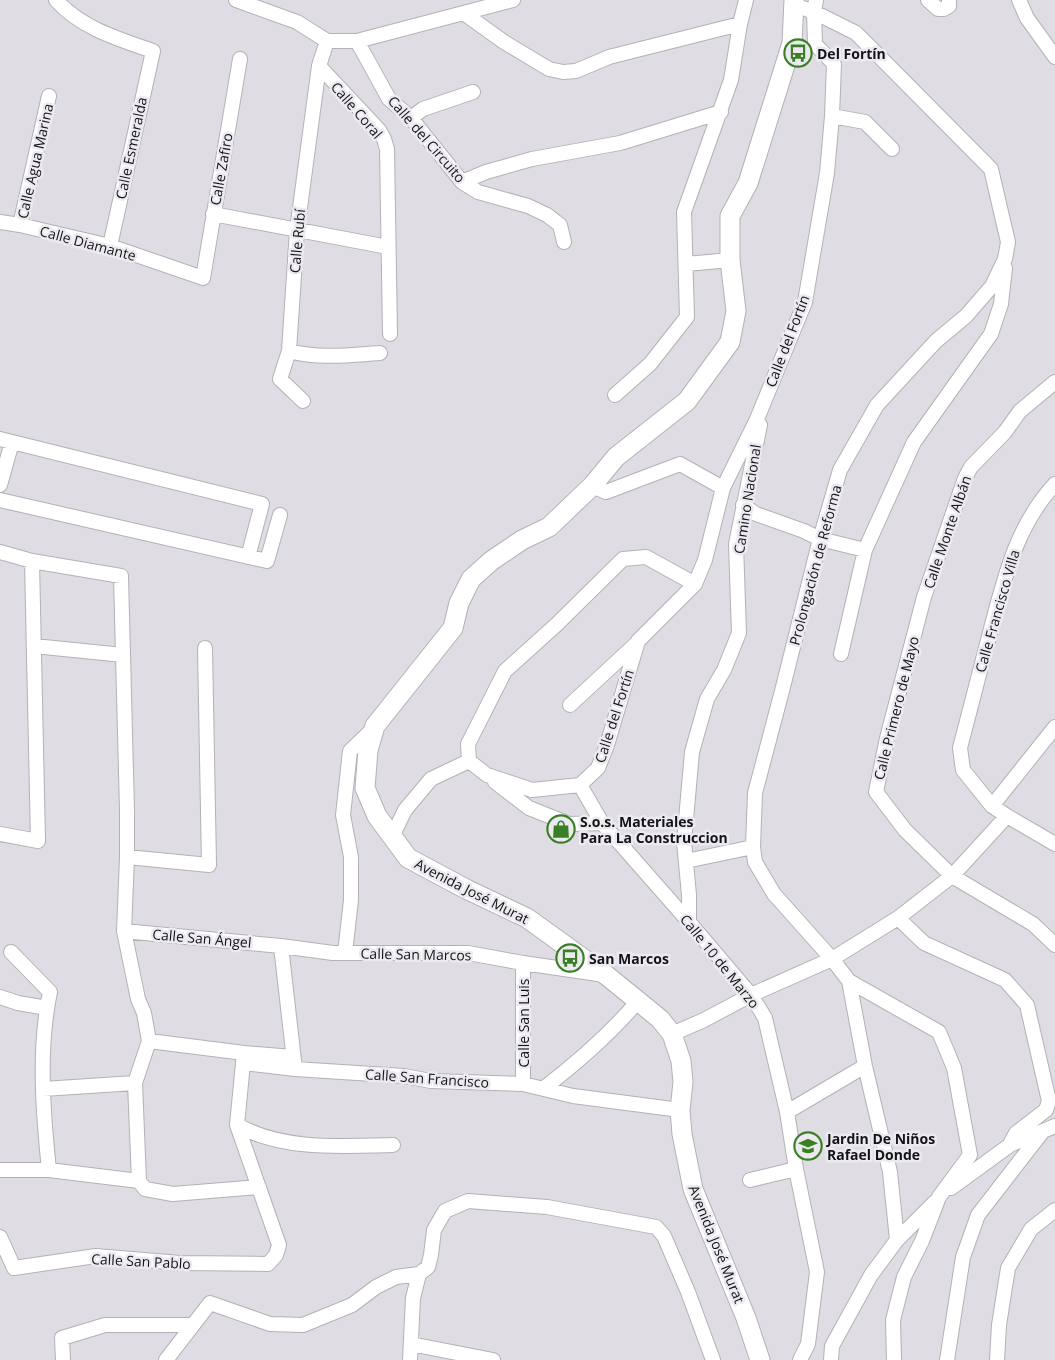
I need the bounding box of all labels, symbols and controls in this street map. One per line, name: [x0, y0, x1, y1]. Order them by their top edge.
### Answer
bus stop icon: Del Fortín: [783, 38, 813, 68]
place label: Del Fortín: [817, 44, 886, 63]
street label: Calle Coral: [327, 78, 387, 142]
street label: Calle del Circuito: [384, 92, 470, 186]
street label: Calle Esmeralda: [111, 95, 151, 201]
street label: Calle Agua Marina: [13, 102, 57, 220]
street label: Calle Zafiro: [205, 131, 237, 207]
street label: Calle Rubí: [285, 208, 309, 274]
street label: Calle Diamante: [38, 221, 138, 265]
street label: Calle del Fortín: [761, 292, 813, 390]
street label: Camino Nacional: [729, 443, 765, 555]
street label: Calle Monte Albán: [919, 473, 975, 591]
street label: Prolongación de Reforma: [784, 483, 846, 647]
street label: Calle Francisco Villa: [970, 547, 1024, 675]
street label: Calle Primero de Mayo: [869, 634, 923, 782]
street label: Calle del Fortín: [590, 667, 638, 765]
place label: S.o.s. Materiales Para La Construccion: [580, 812, 728, 847]
shop icon: S.o.s. Materiales Para La Construccion: [546, 814, 576, 844]
street label: Avenida José Murat: [412, 854, 532, 928]
street label: Calle 10 de Marzo: [676, 910, 764, 1012]
street label: Calle San Ángel: [152, 924, 252, 952]
bus stop icon: San Marcos: [555, 943, 585, 973]
street label: Calle San Marcos: [360, 944, 472, 964]
place label: San Marcos: [589, 949, 669, 968]
street label: Calle San Luis: [514, 978, 533, 1067]
street label: Calle San Francisco: [364, 1064, 490, 1092]
place label: Jardin De Niños Rafael Donde: [825, 1129, 935, 1164]
school or university icon: Jardin De Niños Rafael Donde: [793, 1131, 823, 1161]
street label: Avenida José Murat: [685, 1182, 749, 1306]
street label: Calle San Pablo: [91, 1249, 191, 1273]

